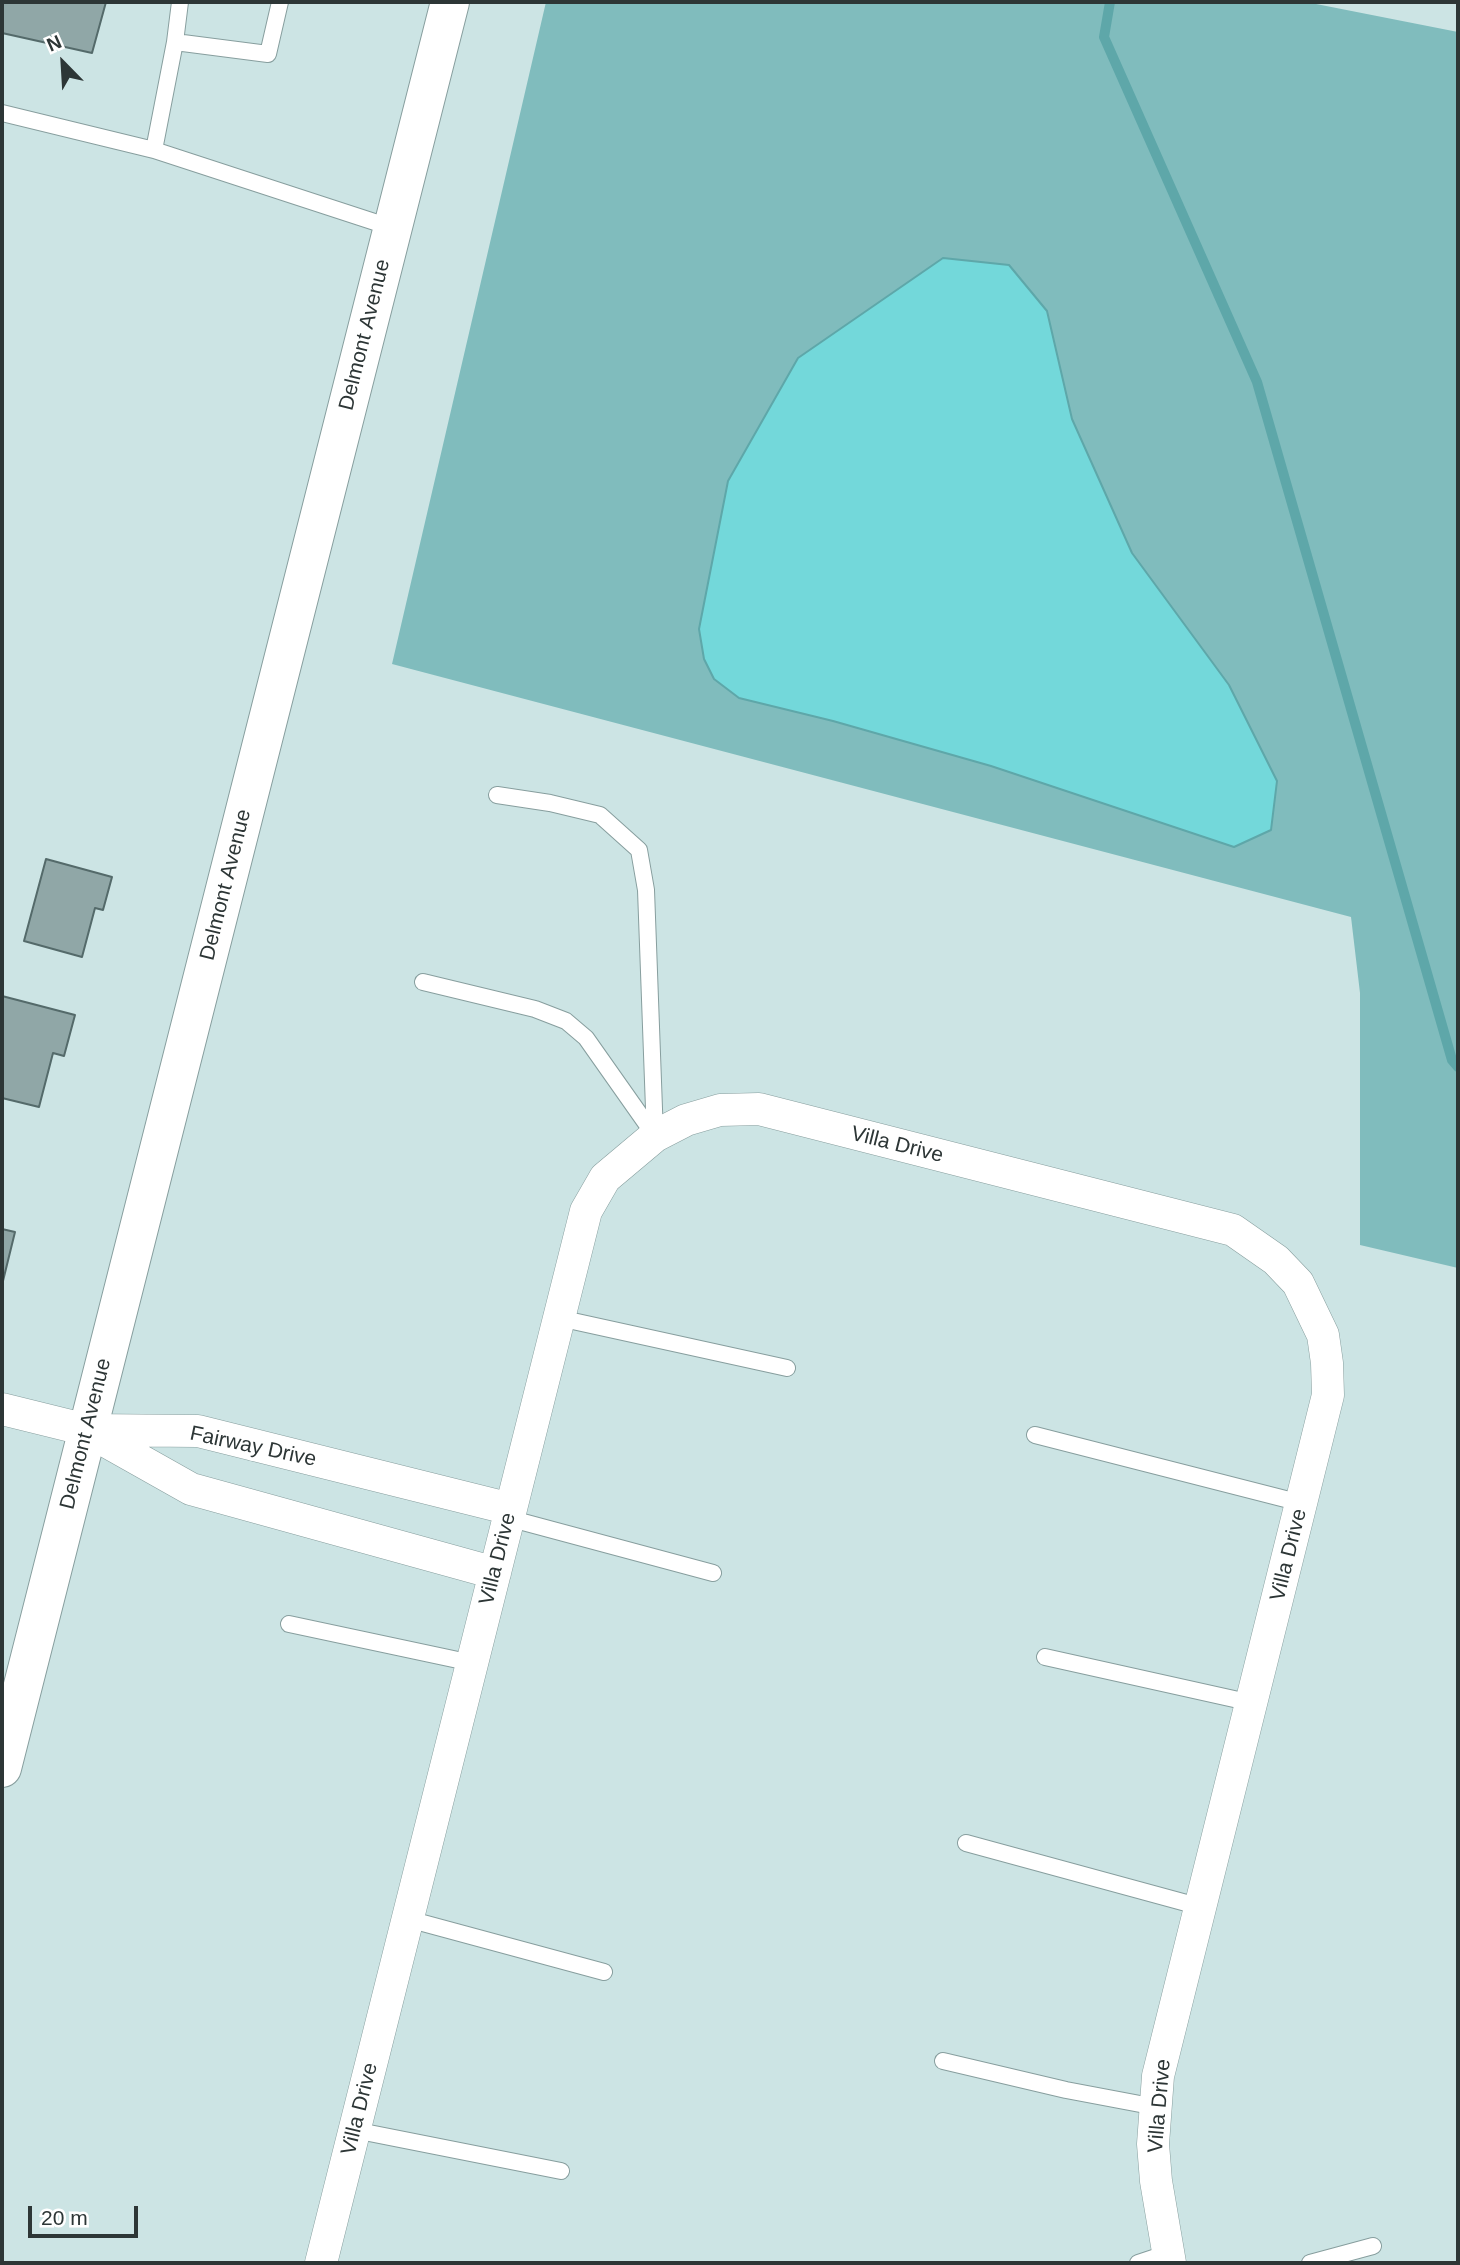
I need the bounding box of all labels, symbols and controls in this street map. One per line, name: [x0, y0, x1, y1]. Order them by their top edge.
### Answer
north arrow: [28, 28, 98, 98]
text: N: [44, 31, 65, 56]
street label: Delmont Avenue: [334, 257, 396, 413]
street label: Delmont Avenue: [195, 807, 257, 963]
street label: Villa Drive: [848, 1121, 946, 1169]
street label: Delmont Avenue: [55, 1356, 117, 1512]
street label: Fairway Drive: [188, 1421, 318, 1473]
street label: Villa Drive: [1265, 1506, 1313, 1604]
street label: Villa Drive: [474, 1510, 522, 1608]
street label: Villa Drive: [1143, 2058, 1177, 2154]
street label: Villa Drive: [336, 2060, 384, 2158]
scale bar: [32, 2192, 142, 2236]
text: 20 m: [41, 2206, 88, 2229]

